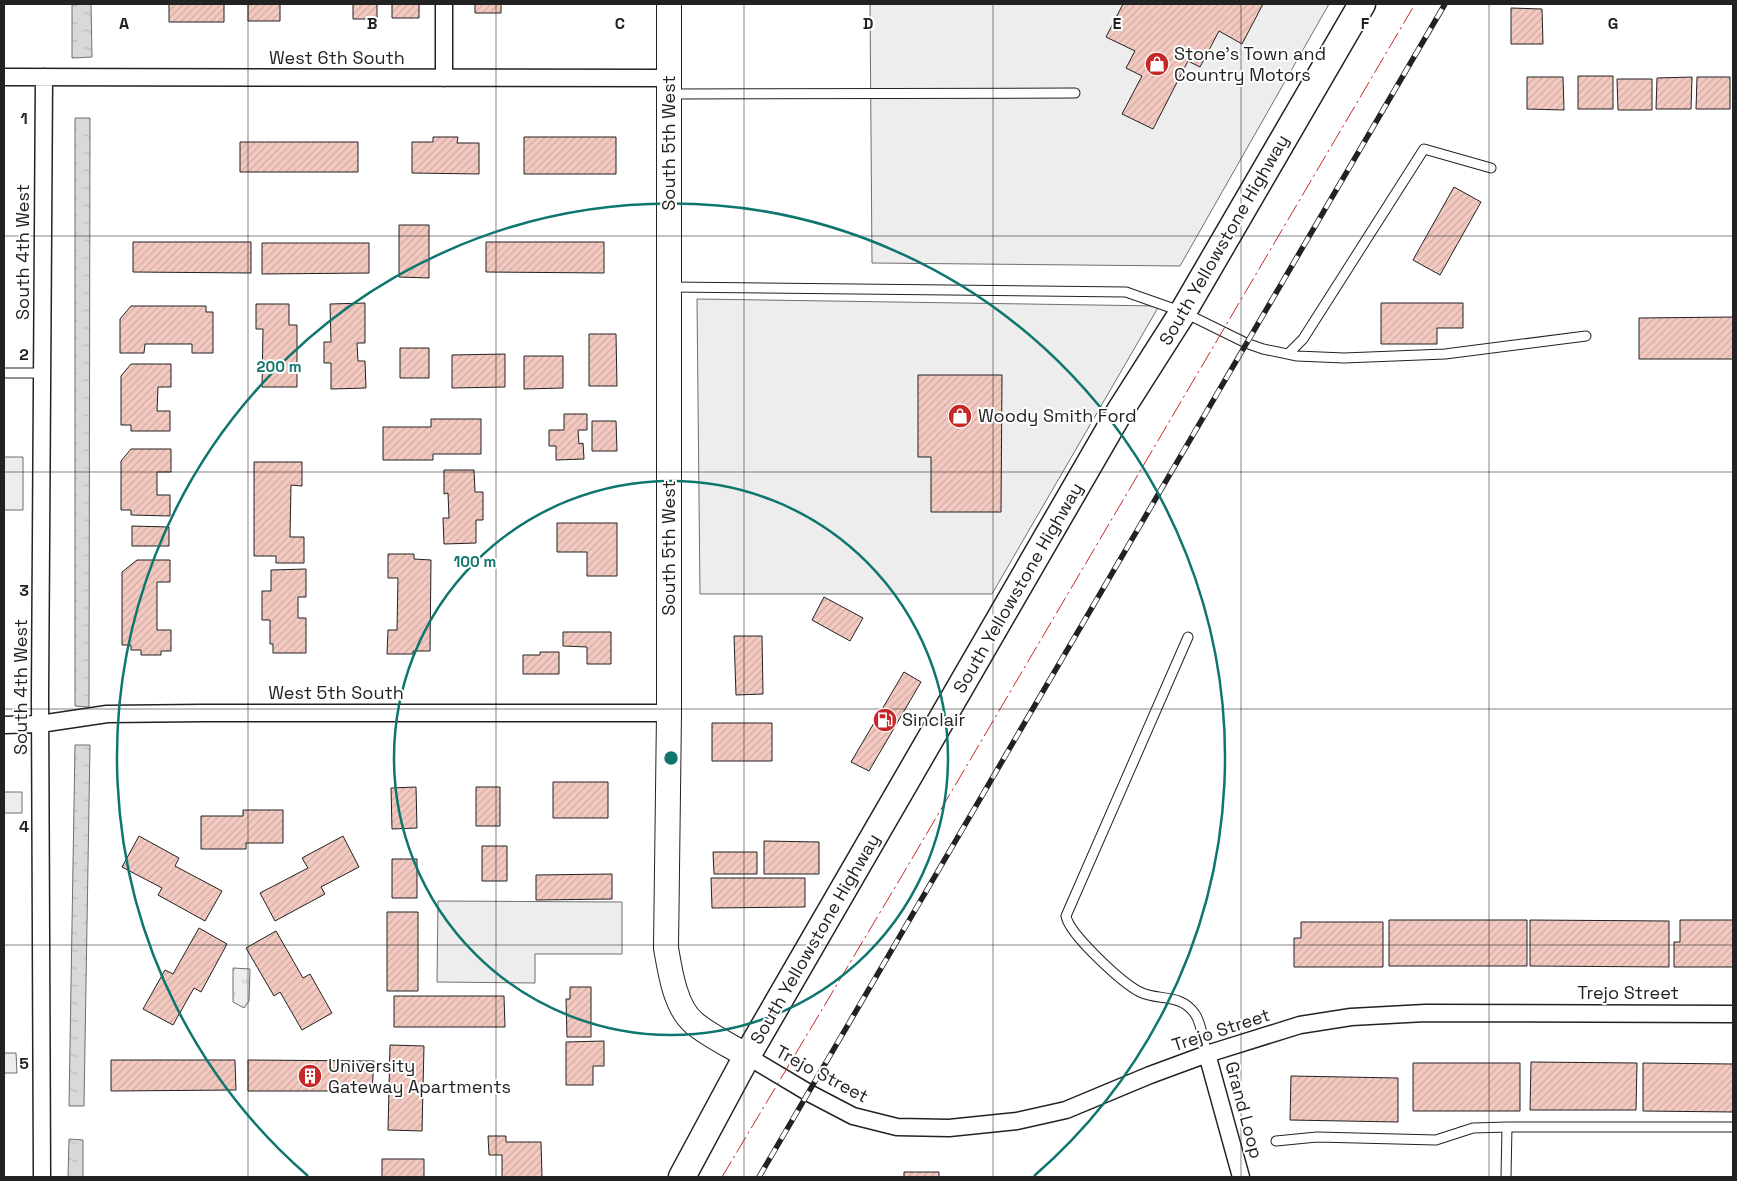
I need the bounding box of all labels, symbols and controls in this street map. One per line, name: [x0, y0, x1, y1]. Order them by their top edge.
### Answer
text: A: [119, 13, 129, 34]
text: B: [367, 13, 377, 34]
text: C: [615, 13, 625, 34]
text: D: [863, 13, 873, 34]
text: E: [1113, 13, 1122, 34]
text: F: [1361, 13, 1370, 34]
text: G: [1608, 13, 1618, 34]
place label: Stone's Town and Country Motors: [1174, 42, 1326, 86]
street label: West 6th South: [269, 46, 405, 69]
shop icon: Stone's Town and Country Motors: [1144, 51, 1170, 77]
street label: South 5th West: [657, 75, 680, 211]
text: 1: [20, 108, 28, 129]
street label: South Yellowstone Highway: [1154, 130, 1293, 349]
street label: South 4th West: [11, 184, 34, 320]
text: 2: [19, 344, 29, 365]
text: 200 m: [257, 357, 301, 376]
shop icon: Woody Smith Ford: [947, 403, 973, 429]
place label: Woody Smith Ford: [978, 404, 1137, 427]
street label: South Yellowstone Highway: [948, 478, 1087, 697]
street label: South 5th West: [657, 480, 680, 616]
text: 100 m: [454, 552, 496, 571]
text: 3: [19, 580, 29, 601]
street label: South 4th West: [9, 619, 32, 755]
street label: West 5th South: [268, 681, 404, 704]
fuel station icon: Sinclair: [872, 707, 898, 733]
place label: Sinclair: [902, 708, 965, 731]
centre of rings: [662, 749, 680, 767]
text: 4: [19, 816, 29, 837]
street label: South Yellowstone Highway: [745, 829, 884, 1048]
street label: Trejo Street: [1577, 981, 1679, 1004]
street label: Trejo Street: [1169, 1003, 1273, 1056]
street label: Trejo Street: [772, 1040, 872, 1108]
text: 5: [19, 1053, 29, 1074]
place label: University Gateway Apartments: [328, 1054, 511, 1098]
street label: Grand Loop: [1220, 1059, 1268, 1161]
building icon: University Gateway Apartments: [297, 1063, 323, 1089]

